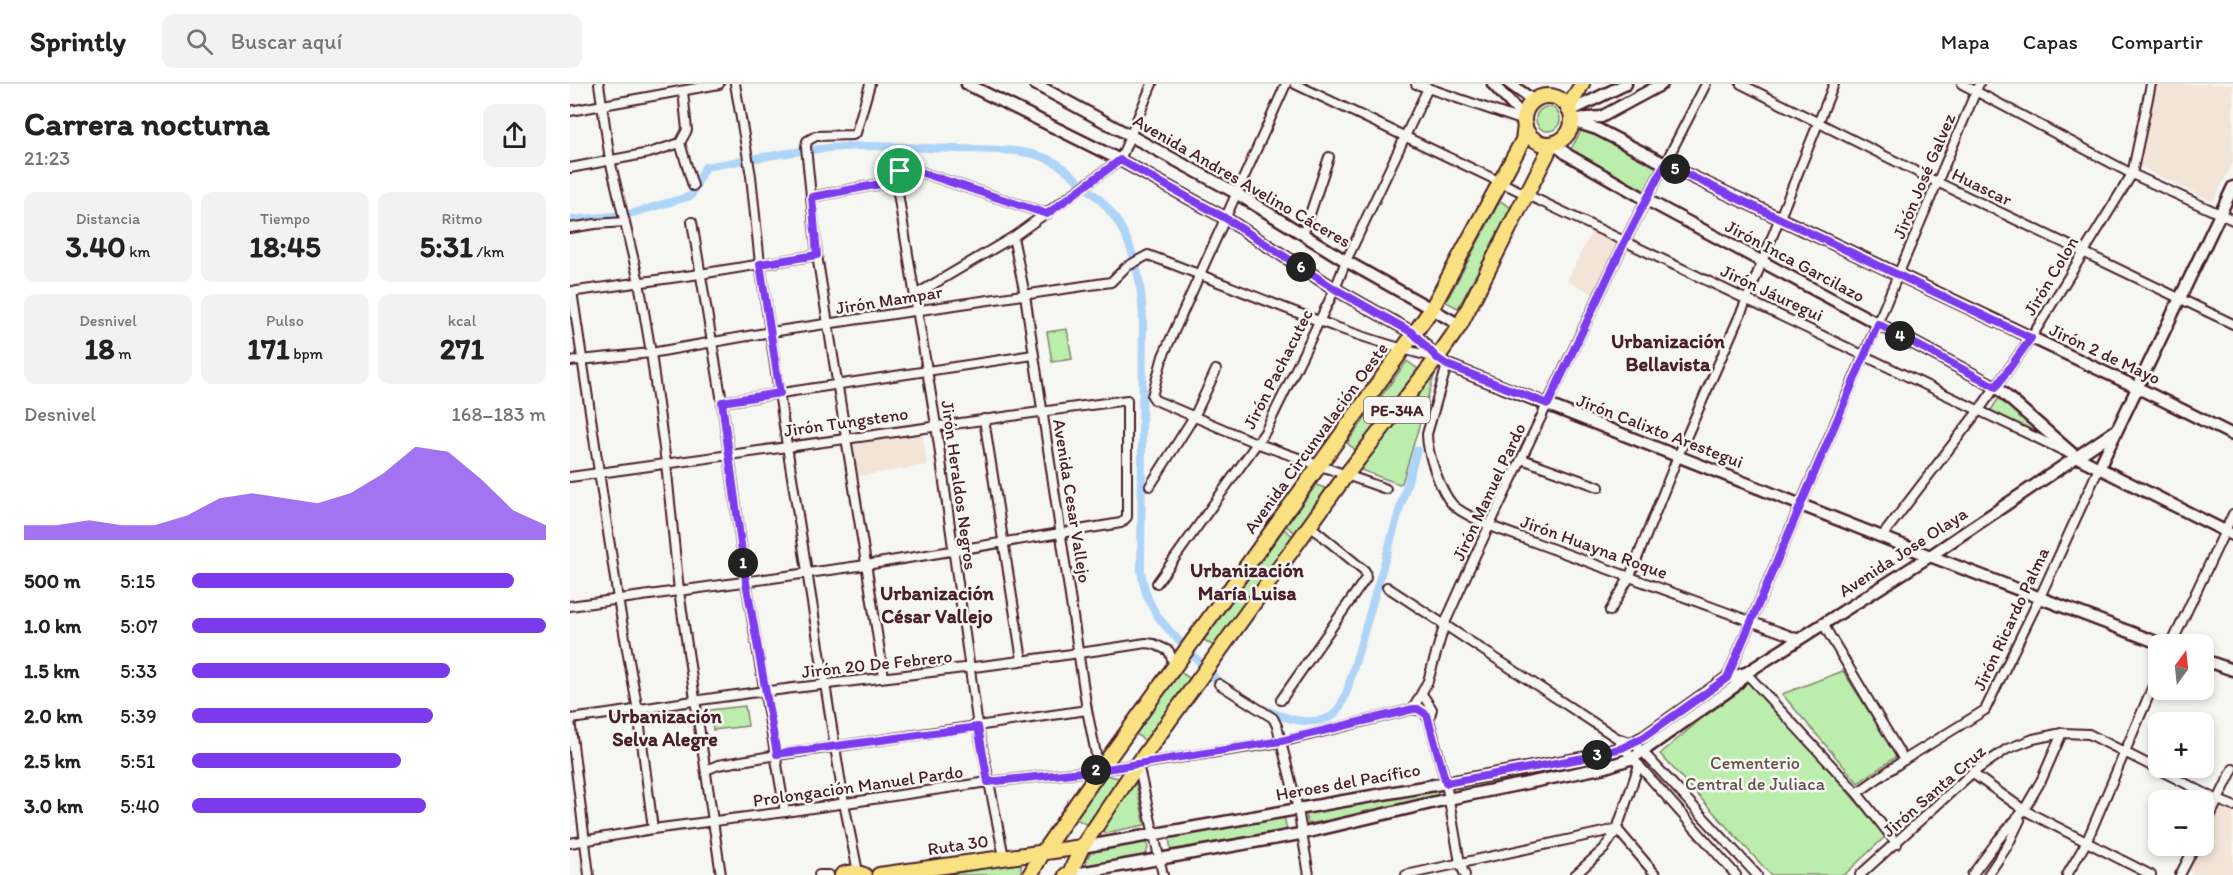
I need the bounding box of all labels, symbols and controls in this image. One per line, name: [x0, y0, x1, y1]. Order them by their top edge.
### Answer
search box: [162, 14, 582, 68]
text: Sprintly: [30, 24, 126, 58]
icon: search: [183, 25, 216, 58]
text: Buscar aquí: [231, 28, 342, 55]
text: Mapa: [1941, 29, 1990, 54]
text: Capas: [2023, 29, 2078, 54]
text: Compartir: [2111, 29, 2203, 54]
text: Carrera nocturna: [24, 104, 270, 143]
button: share: [483, 104, 546, 167]
street label: Avenida Andres Avelino Cáceres: [1129, 110, 1355, 252]
street label: Jirón José Galvez: [1888, 110, 1961, 242]
pin: [874, 145, 925, 196]
text: 21:23: [24, 146, 70, 170]
icon: arrive: [883, 154, 916, 187]
pin: 5: [1660, 154, 1690, 184]
text: 5: [1671, 159, 1679, 178]
street label: Huascar: [1948, 163, 2016, 211]
text: Distancia: [76, 209, 140, 228]
text: Tiempo: [260, 209, 310, 228]
text: Ritmo: [442, 209, 482, 228]
street label: Jirón Inca Garcilazo: [1721, 215, 1869, 307]
text: 3.40: [65, 228, 126, 265]
text: 18:45: [249, 228, 321, 265]
text: 5:31: [420, 228, 473, 265]
street label: Jirón Colon: [2019, 232, 2083, 320]
text: km: [126, 242, 151, 261]
text: /km: [473, 242, 504, 261]
pin: 6: [1286, 252, 1316, 282]
text: 6: [1297, 257, 1305, 276]
street label: Jirón Jáuregui: [1717, 260, 1827, 326]
street label: Jirón Mampar: [834, 281, 944, 319]
street label: Jirón Pachacutec: [1238, 305, 1318, 433]
text: Desnivel: [79, 311, 137, 330]
text: Pulso: [266, 311, 304, 330]
text: kcal: [448, 311, 476, 330]
street label: Jirón 2 de Mayo: [2046, 319, 2164, 389]
pin: 4: [1885, 321, 1915, 351]
text: 4: [1895, 326, 1905, 345]
district label: Urbanización Bellavista: [1611, 329, 1726, 376]
text: 18: [84, 330, 115, 367]
text: 171: [247, 330, 290, 367]
text: 271: [440, 330, 484, 367]
street label: Avenida Circunvalación Oeste: [1239, 338, 1393, 538]
text: m: [115, 344, 132, 363]
text: bpm: [290, 344, 323, 363]
street label: Jirón Calixto Arestegui: [1573, 389, 1747, 473]
road number: PE-34A: [1364, 397, 1430, 423]
street label: Jirón Heraldos Negros: [936, 399, 982, 571]
text: Desnivel: [24, 402, 96, 426]
text: 168–183 m: [452, 402, 546, 426]
street label: Jirón Tungsteno: [782, 402, 910, 442]
street label: Avenida Cesar Vallejo: [1048, 417, 1096, 585]
street label: Jirón Manuel Pardo: [1447, 420, 1531, 564]
street label: Avenida Jose Olaya: [1834, 502, 1972, 602]
street label: Jirón Huayna Roque: [1517, 510, 1671, 584]
street label: Jirón Ricardo Palma: [1968, 543, 2054, 694]
pin: 1: [728, 548, 758, 578]
text: 1: [739, 553, 747, 572]
district label: Urbanización María Luisa: [1190, 558, 1305, 605]
text: 500 m: [24, 569, 80, 593]
text: 5:15: [120, 569, 155, 593]
district label: Urbanización César Vallejo: [880, 581, 995, 629]
text: 1.0 km: [24, 614, 81, 638]
text: 5:07: [120, 614, 158, 638]
north arrow: [2148, 634, 2214, 700]
map controls: [2148, 634, 2214, 856]
street label: Jirón 20 De Febrero: [800, 645, 954, 683]
text: 1.5 km: [24, 659, 80, 683]
text: 5:33: [120, 659, 157, 683]
text: 2.0 km: [24, 704, 83, 728]
text: 5:39: [120, 704, 157, 728]
district label: Urbanización Selva Alegre: [608, 704, 723, 752]
button: +: [2148, 712, 2214, 778]
pin: 3: [1582, 740, 1612, 770]
street label: Jirón Santa Cruz: [1878, 740, 1991, 842]
text: 3: [1593, 745, 1601, 764]
text: 2.5 km: [24, 749, 81, 773]
text: 5:51: [120, 749, 155, 773]
park label: Cementerio Central de Juliaca: [1685, 752, 1826, 795]
pin: 2: [1081, 755, 1111, 785]
street label: Heroes del Pacífico: [1274, 758, 1422, 806]
street label: Prolongación Manuel Pardo: [751, 760, 965, 812]
text: 2: [1092, 760, 1100, 779]
button: −: [2148, 790, 2214, 856]
text: 3.0 km: [24, 794, 83, 818]
text: 5:40: [120, 794, 160, 818]
street label: Ruta 30: [926, 830, 990, 860]

